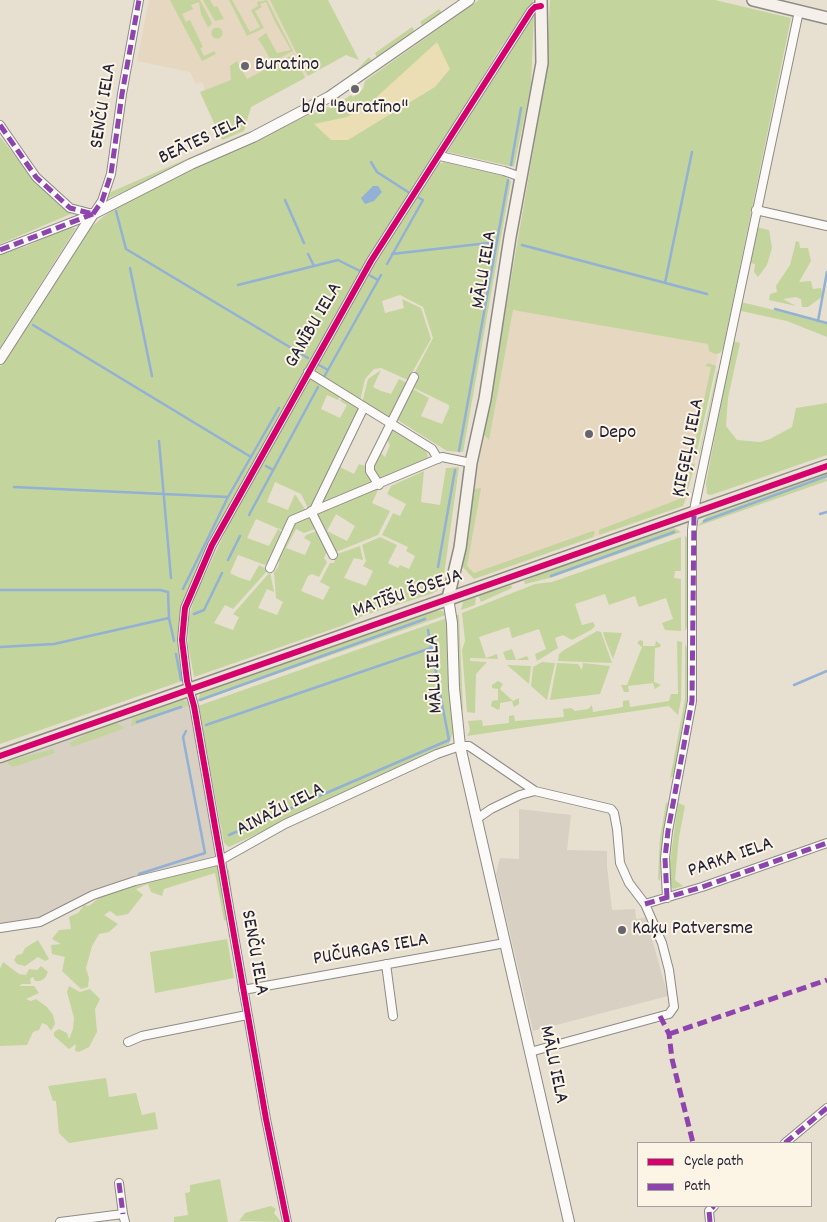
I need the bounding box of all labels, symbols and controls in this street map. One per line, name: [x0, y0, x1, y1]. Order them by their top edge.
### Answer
place label: Buratino: [255, 54, 319, 78]
marker: Buratino: [239, 60, 251, 72]
street label: SENČU IELA: [86, 62, 124, 150]
marker: b/d "Buratīno": [349, 83, 361, 95]
place label: b/d "Buratīno": [302, 97, 408, 121]
street label: BEĀTES IELA: [155, 110, 251, 172]
street label: MĀLU IELA: [468, 229, 504, 311]
street label: GANĪBU IELA: [281, 279, 349, 373]
street label: ĶIEĢEĻU IELA: [669, 396, 711, 500]
place label: Depo: [599, 422, 636, 446]
marker: Depo: [583, 428, 595, 440]
street label: MATĪŠU ŠOSEJA: [350, 565, 466, 625]
street label: MĀLU IELA: [422, 634, 450, 714]
street label: AINAŽU IELA: [233, 779, 329, 843]
street label: PARKA IELA: [685, 833, 777, 885]
street label: SENČU IELA: [234, 908, 272, 998]
place label: Kaķu Patversme: [632, 918, 753, 942]
marker: Kaķu Patversme: [616, 924, 628, 936]
street label: PUČURGAS IELA: [311, 929, 431, 973]
street label: MĀLU IELA: [532, 1024, 572, 1106]
legend: [637, 1142, 812, 1207]
text: Cycle path: [684, 1151, 743, 1173]
text: Path: [684, 1176, 710, 1198]

